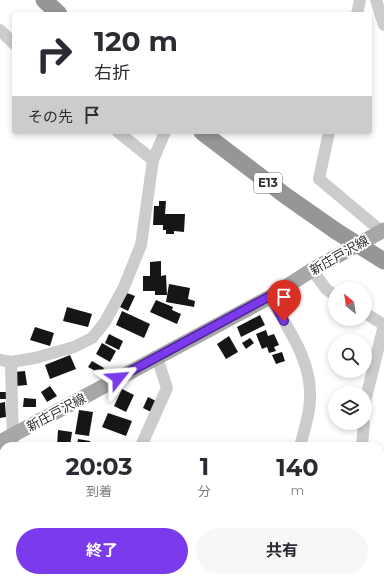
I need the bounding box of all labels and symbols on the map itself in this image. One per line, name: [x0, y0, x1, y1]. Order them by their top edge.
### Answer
road number: E13: [254, 173, 282, 193]
street label: 新庄戸沢線: [307, 232, 371, 278]
pin: [267, 280, 301, 321]
north arrow: [328, 282, 372, 326]
position arrow: [97, 357, 139, 399]
street label: 新庄戸沢線: [24, 390, 88, 434]

